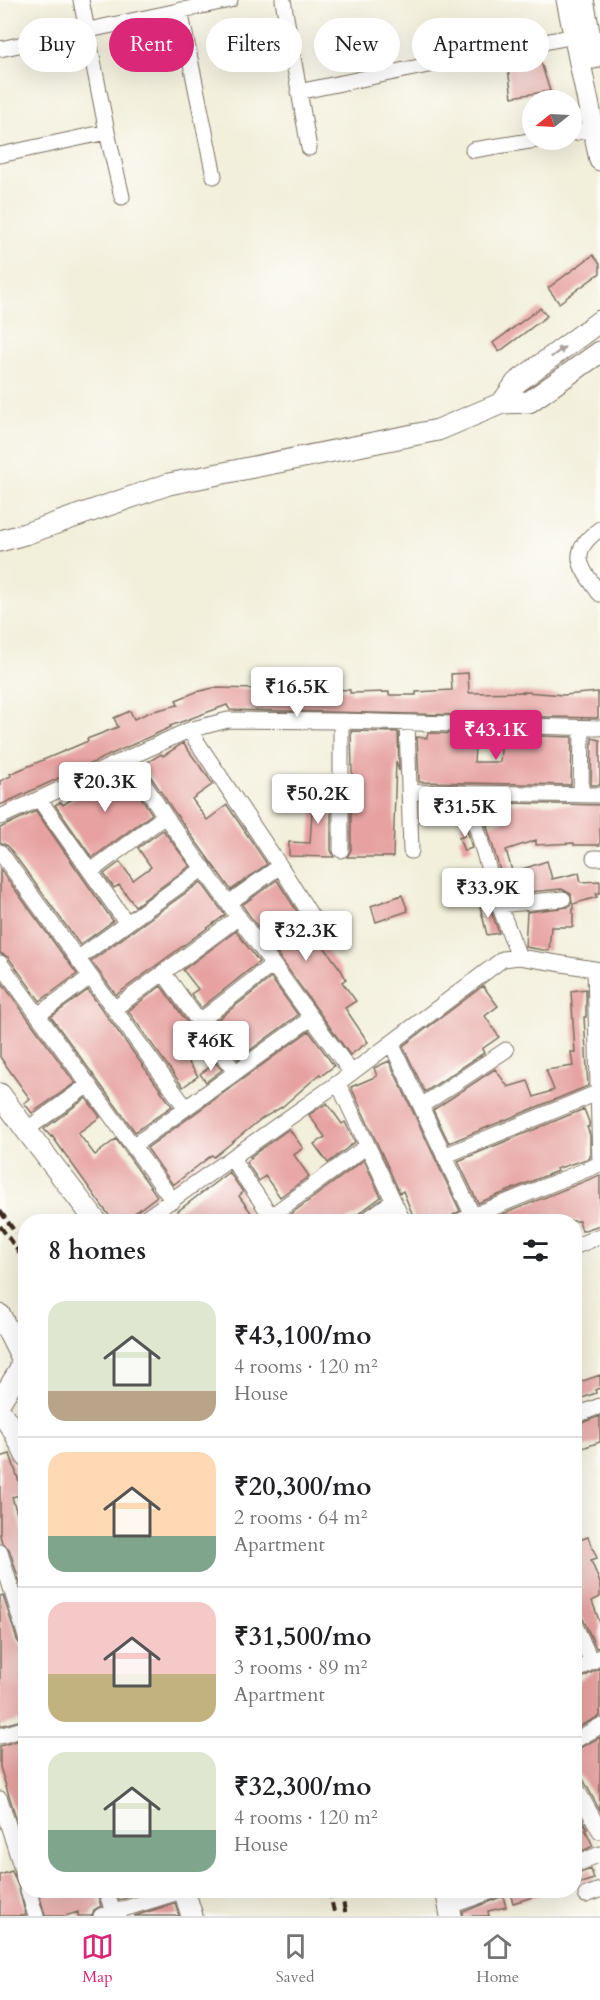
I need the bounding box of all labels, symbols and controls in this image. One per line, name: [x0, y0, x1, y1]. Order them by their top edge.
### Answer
chip: Buy: [18, 18, 97, 72]
chip: Rent: [109, 18, 194, 72]
chip: Filters: [206, 18, 302, 72]
chip: New: [314, 18, 400, 72]
chip: Apartment: [412, 18, 549, 72]
north arrow: [522, 90, 582, 150]
map controls: [522, 90, 582, 150]
one-way arrow: [550, 346, 566, 358]
pin: ₹16.5K: [248, 667, 346, 718]
text: ₹16.5K: [265, 673, 329, 700]
pin: ₹43.1K: [447, 710, 545, 761]
text: ₹43.1K: [464, 716, 528, 743]
pin: ₹20.3K: [56, 762, 154, 813]
text: ₹20.3K: [73, 768, 137, 795]
pin: ₹50.2K: [269, 774, 367, 825]
text: ₹50.2K: [286, 780, 350, 807]
pin: ₹31.5K: [416, 787, 514, 838]
text: ₹31.5K: [433, 793, 497, 820]
pin: ₹33.9K: [439, 868, 537, 919]
text: ₹33.9K: [456, 874, 520, 901]
pin: ₹32.3K: [257, 911, 355, 962]
text: ₹32.3K: [274, 917, 338, 944]
pin: ₹46K: [175, 1021, 247, 1072]
text: ₹46K: [187, 1027, 235, 1054]
text: 8 homes: [48, 1233, 146, 1268]
icon: filters: [519, 1234, 552, 1267]
text: ₹43,100/mo: [234, 1318, 371, 1353]
icon: home: [96, 1325, 168, 1397]
text: 4 rooms · 120 m²: [234, 1353, 378, 1380]
text: House: [234, 1380, 288, 1407]
text: ₹20,300/mo: [234, 1469, 371, 1504]
icon: home: [96, 1476, 168, 1548]
text: 2 rooms · 64 m²: [234, 1504, 367, 1531]
text: Apartment: [234, 1531, 325, 1558]
text: ₹31,500/mo: [234, 1619, 371, 1654]
icon: home: [96, 1626, 168, 1698]
text: 3 rooms · 89 m²: [234, 1654, 367, 1681]
text: Apartment: [234, 1681, 325, 1708]
text: ₹32,300/mo: [234, 1769, 371, 1804]
icon: home: [96, 1776, 168, 1848]
text: 4 rooms · 120 m²: [234, 1804, 378, 1831]
text: House: [234, 1831, 288, 1858]
tab: Map: [81, 1930, 114, 1988]
tab: Saved: [276, 1930, 314, 1988]
tab: Home: [476, 1930, 519, 1988]

